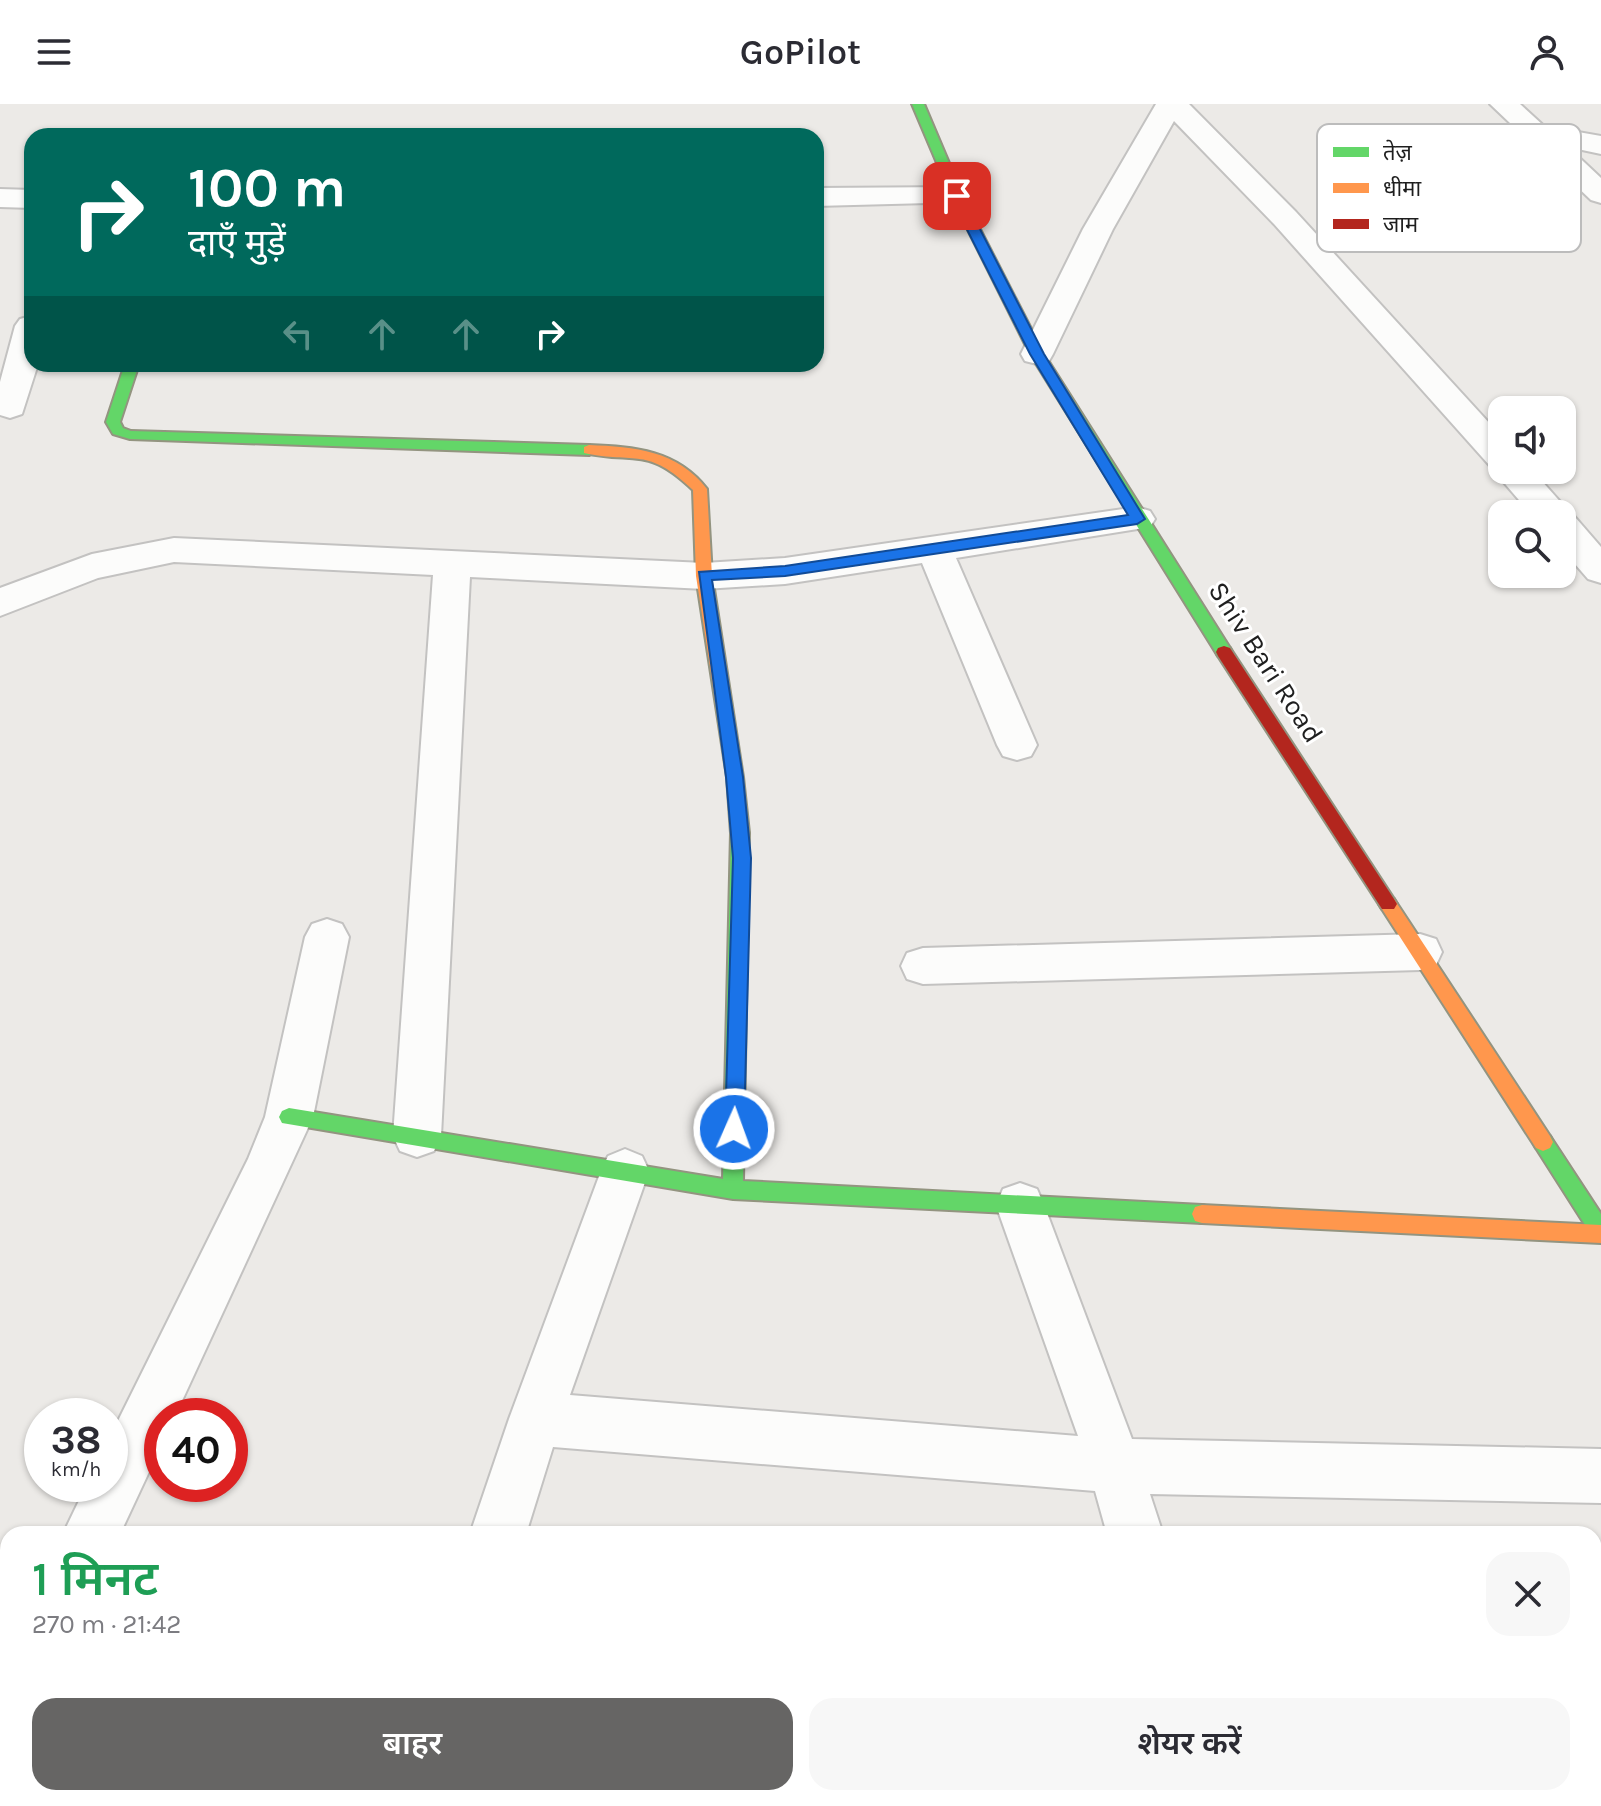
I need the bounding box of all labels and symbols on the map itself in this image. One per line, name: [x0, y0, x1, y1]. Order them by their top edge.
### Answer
legend: [1317, 124, 1581, 252]
text: तेज़: [1383, 139, 1413, 166]
pin: [923, 162, 991, 230]
text: धीमा: [1383, 176, 1421, 202]
text: जाम: [1383, 212, 1419, 238]
street label: Shiv Bari Road: [1202, 575, 1330, 749]
position arrow: [692, 1087, 776, 1171]
speed limit sign: 40: [144, 1398, 248, 1502]

